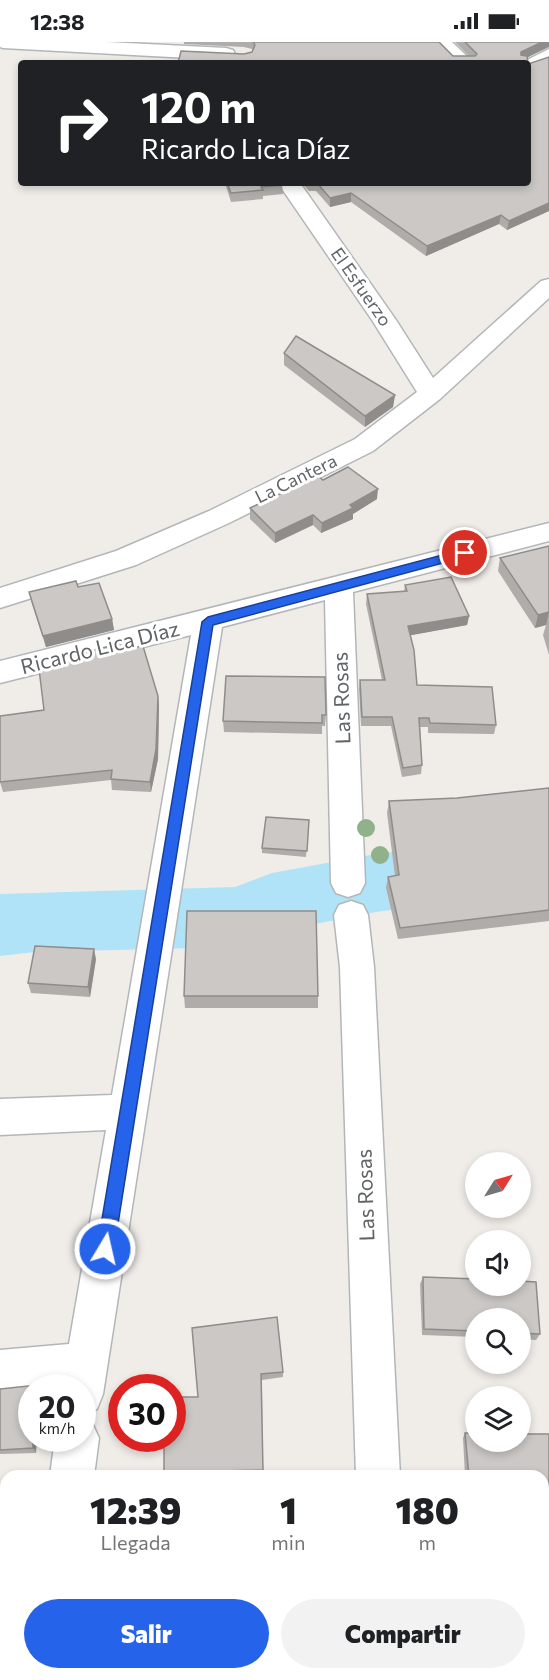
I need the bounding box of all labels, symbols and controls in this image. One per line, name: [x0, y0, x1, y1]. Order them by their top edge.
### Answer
text: 12:38: [30, 8, 85, 35]
text: 120 m: [141, 80, 256, 132]
icon: right: [42, 84, 120, 162]
text: Ricardo Lica Díaz: [141, 132, 350, 165]
street label: El Esfuerzo: [327, 243, 397, 330]
street label: La Cantera: [251, 449, 340, 507]
pin: [439, 527, 490, 578]
icon: arrive: [448, 536, 481, 569]
street label: Ricardo Lica Díaz: [18, 615, 182, 678]
street label: Las Rosas: [326, 651, 355, 745]
street label: Las Rosas: [350, 1148, 379, 1242]
north arrow: [465, 1152, 531, 1218]
map controls: [465, 1152, 531, 1452]
position arrow: [73, 1217, 137, 1281]
button: sound: [465, 1230, 531, 1296]
button: search: [465, 1308, 531, 1374]
speed limit sign: 30: [108, 1374, 186, 1452]
button: layers: [465, 1386, 531, 1452]
text: 20: [39, 1387, 75, 1424]
text: km/h: [39, 1419, 75, 1437]
text: 12:39: [90, 1487, 181, 1531]
text: 1: [280, 1487, 297, 1531]
text: 180: [395, 1487, 459, 1531]
text: Llegada: [101, 1530, 171, 1554]
text: min: [271, 1530, 305, 1554]
text: m: [418, 1530, 436, 1554]
button: Salir: [24, 1599, 269, 1668]
button: Compartir: [281, 1599, 525, 1668]

